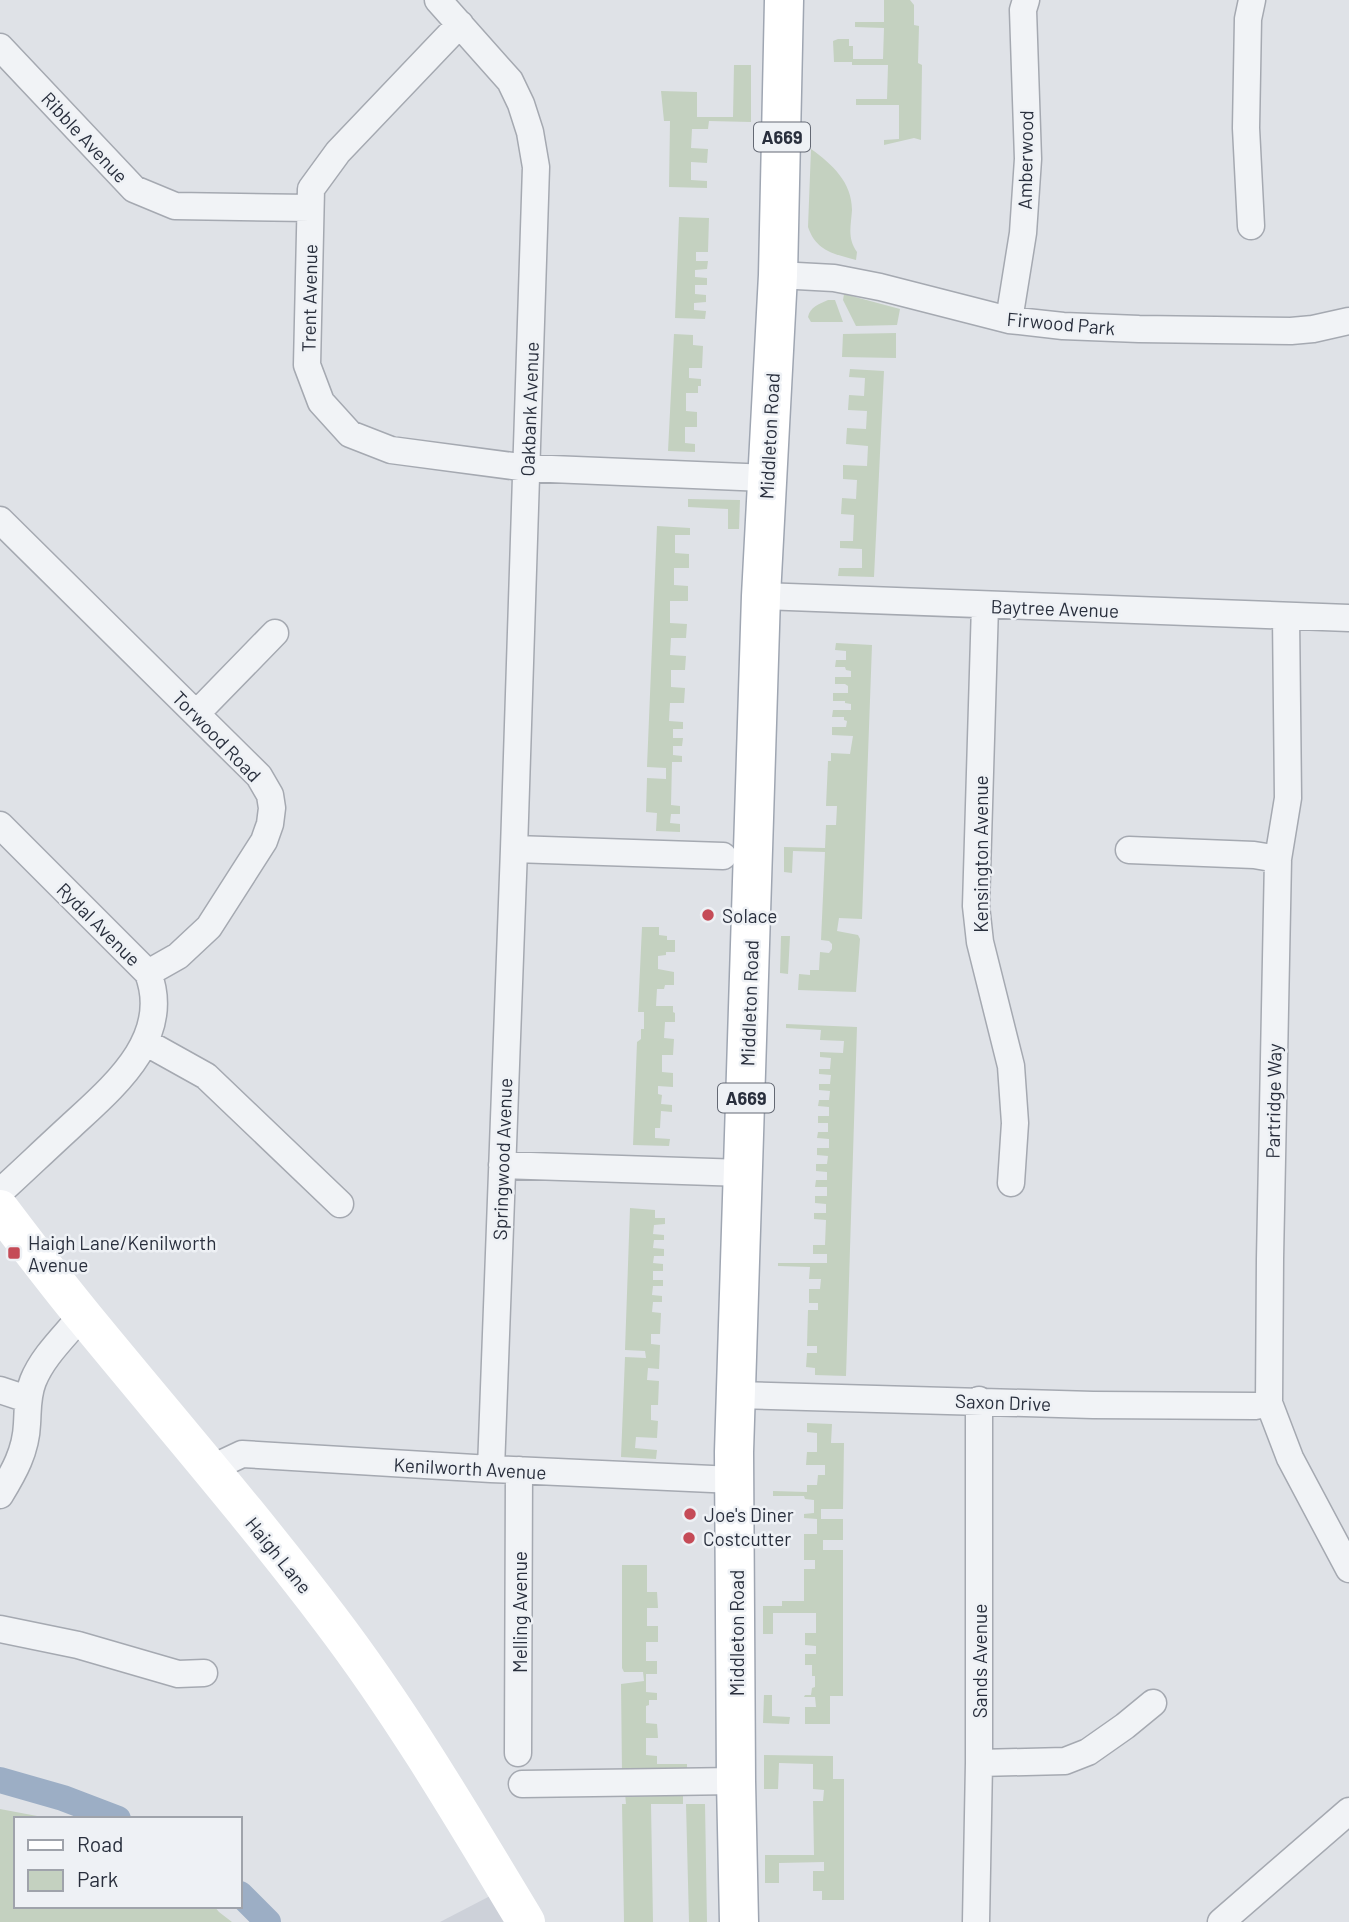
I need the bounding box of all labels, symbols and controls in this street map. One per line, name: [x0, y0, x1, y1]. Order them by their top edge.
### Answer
street label: Ribble Avenue: [37, 87, 133, 187]
street label: Amberwood: [1013, 110, 1037, 210]
road number: A669: [754, 122, 810, 152]
street label: Trent Avenue: [297, 244, 321, 352]
street label: Firwood Park: [1006, 307, 1116, 339]
street label: Oakbank Avenue: [515, 341, 543, 477]
street label: Middleton Road: [754, 372, 784, 500]
street label: Baytree Avenue: [990, 594, 1120, 622]
street label: Torwood Road: [168, 686, 266, 786]
street label: Kensington Avenue: [969, 775, 992, 933]
street label: Rydal Avenue: [52, 877, 146, 971]
place label: Solace: [722, 904, 777, 927]
marker: Solace: [700, 907, 716, 923]
street label: Middleton Road: [735, 939, 763, 1067]
street label: Partridge Way: [1260, 1043, 1286, 1159]
street label: Springwood Avenue: [488, 1077, 516, 1241]
road number: A669: [718, 1084, 774, 1112]
place label: Haigh Lane/Kenilworth Avenue: [28, 1231, 217, 1276]
marker: Haigh Lane/Kenilworth Avenue: [6, 1245, 22, 1261]
street label: Saxon Drive: [955, 1389, 1051, 1415]
street label: Kenilworth Avenue: [393, 1453, 547, 1483]
place label: Joe's Diner: [704, 1503, 794, 1526]
marker: Joe's Diner: [682, 1506, 698, 1522]
street label: Haigh Lane: [241, 1512, 317, 1598]
place label: Costcutter: [703, 1527, 791, 1550]
marker: Costcutter: [681, 1530, 697, 1546]
street label: Melling Avenue: [508, 1551, 531, 1673]
street label: Middleton Road: [725, 1570, 748, 1696]
street label: Sands Avenue: [968, 1604, 991, 1718]
legend: [14, 1817, 242, 1908]
text: Road: [77, 1831, 123, 1856]
text: Park: [77, 1866, 118, 1891]

